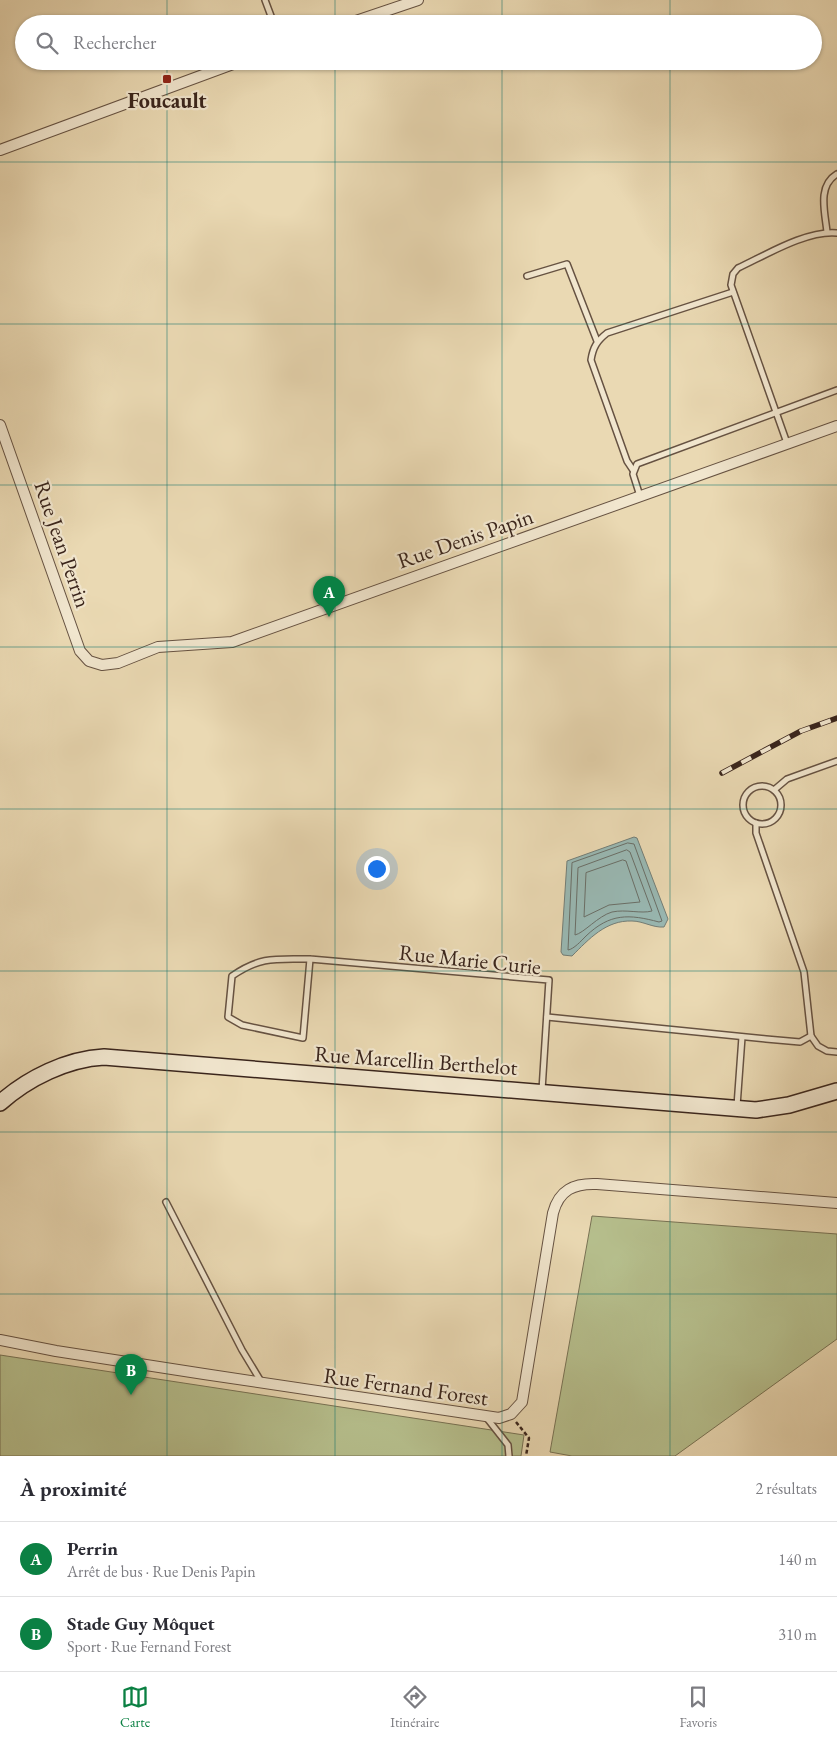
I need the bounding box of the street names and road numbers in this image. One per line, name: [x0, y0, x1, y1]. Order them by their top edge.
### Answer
street label: Rue Jean Perrin: [27, 477, 98, 612]
street label: Rue Denis Papin: [393, 501, 537, 575]
street label: Rue Marie Curie: [397, 938, 543, 981]
street label: Rue Marcellin Berthelot: [313, 1039, 519, 1082]
street label: Rue Fernand Forest: [322, 1361, 490, 1412]

